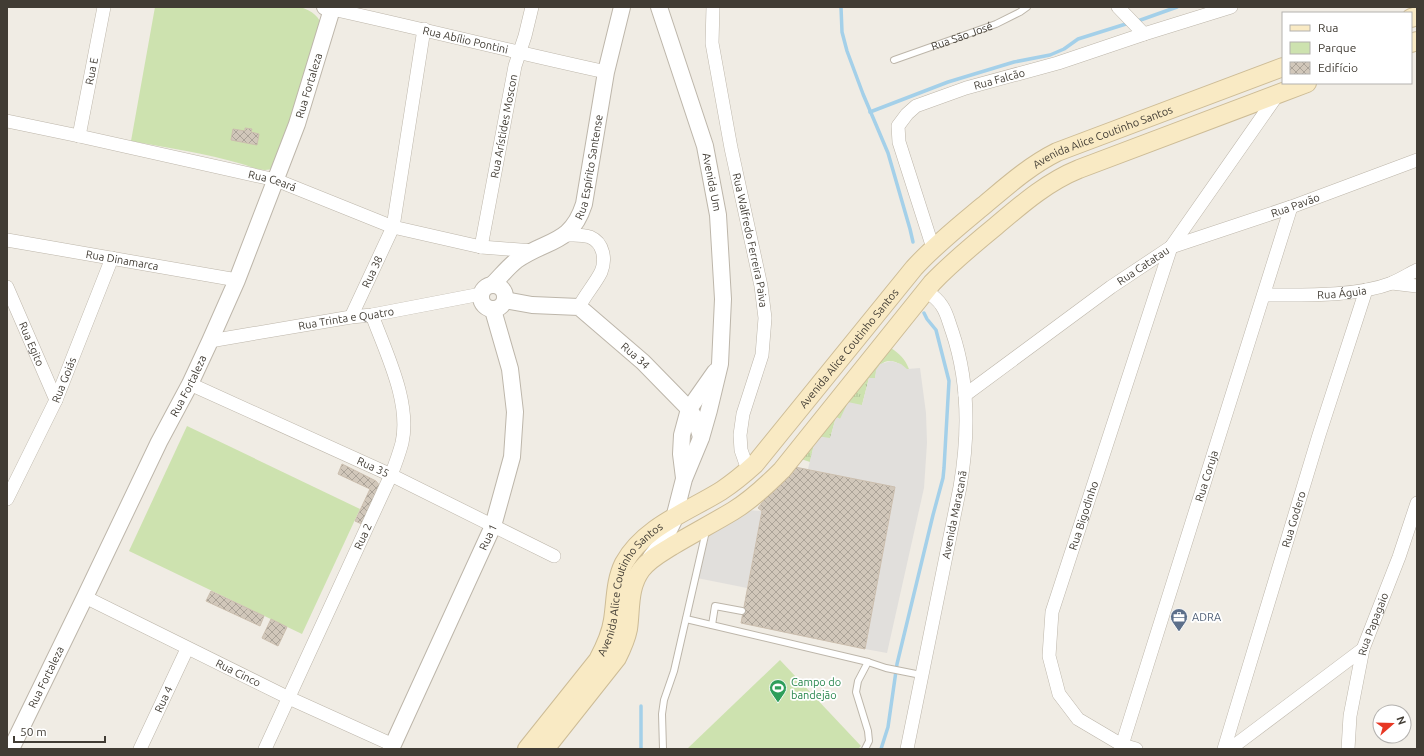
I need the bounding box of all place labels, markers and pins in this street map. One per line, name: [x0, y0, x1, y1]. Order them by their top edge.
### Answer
office icon: ADRA: [1169, 607, 1189, 632]
place label: ADRA: [1192, 611, 1222, 623]
place label: Campo do bandejão: [791, 676, 841, 701]
sports icon: Campo do bandejão: [768, 678, 788, 703]

